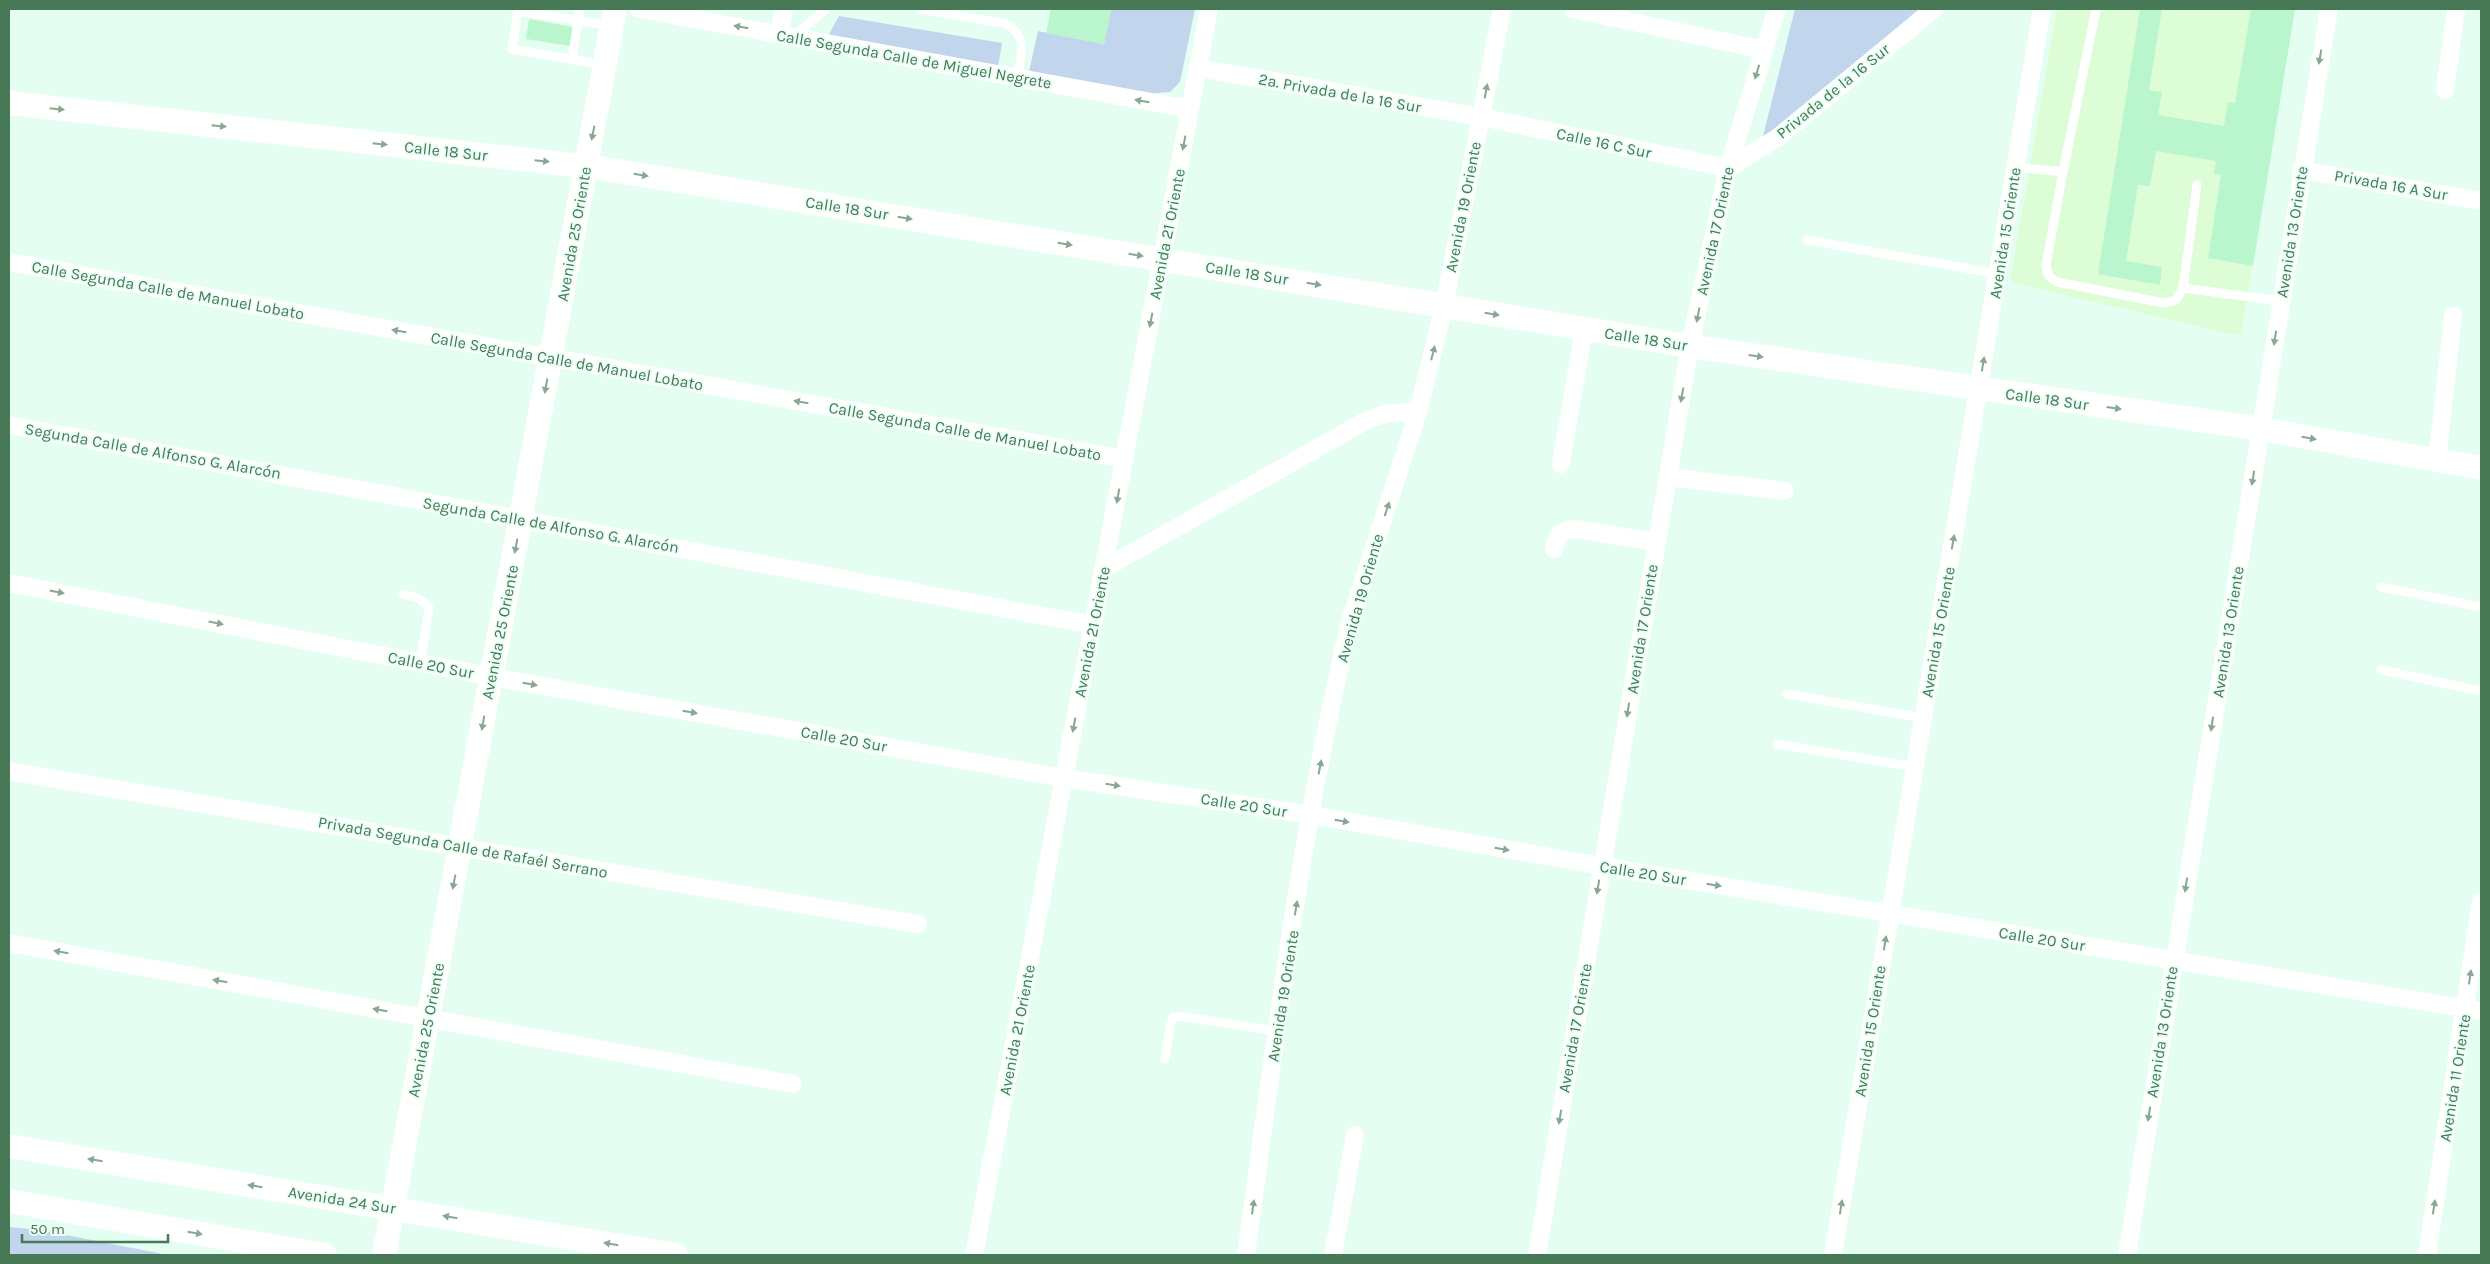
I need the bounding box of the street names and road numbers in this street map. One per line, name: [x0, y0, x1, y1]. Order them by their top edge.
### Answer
street label: Calle Segunda Calle de Miguel Negrete: [775, 25, 1053, 93]
street label: Privada de la 16 Sur: [1772, 39, 1894, 143]
street label: 2a. Privada de la 16 Sur: [1257, 69, 1423, 117]
street label: Calle 16 C Sur: [1555, 124, 1653, 162]
street label: Calle 18 Sur: [403, 137, 489, 165]
street label: Avenida 19 Oriente: [1441, 140, 1485, 274]
street label: Avenida 25 Oriente: [553, 165, 595, 303]
street label: Avenida 17 Oriente: [1692, 165, 1738, 297]
street label: Avenida 13 Oriente: [2272, 165, 2312, 299]
street label: Avenida 15 Oriente: [1985, 166, 2025, 300]
street label: Privada 16 A Sur: [2333, 166, 2449, 204]
street label: Avenida 21 Oriente: [1145, 167, 1189, 301]
street label: Calle 18 Sur: [804, 192, 890, 224]
street label: Calle Segunda Calle de Manuel Lobato: [30, 257, 306, 323]
street label: Calle 18 Sur: [1204, 257, 1290, 289]
street label: Calle 18 Sur: [1603, 323, 1689, 355]
street label: Calle Segunda Calle de Manuel Lobato: [429, 328, 705, 394]
street label: Calle 18 Sur: [2004, 384, 2090, 414]
street label: Calle Segunda Calle de Manuel Lobato: [827, 398, 1103, 464]
street label: Segunda Calle de Alfonso G. Alarcón: [23, 419, 283, 483]
street label: Segunda Calle de Alfonso G. Alarcón: [421, 493, 681, 557]
street label: Avenida 19 Oriente: [1333, 531, 1387, 665]
street label: Avenida 25 Oriente: [478, 563, 522, 701]
street label: Avenida 17 Oriente: [1622, 563, 1662, 695]
street label: Avenida 21 Oriente: [1070, 565, 1114, 699]
street label: Avenida 15 Oriente: [1917, 565, 1959, 699]
street label: Avenida 13 Oriente: [2208, 565, 2248, 699]
street label: Calle 20 Sur: [386, 647, 476, 683]
street label: Calle 20 Sur: [799, 722, 889, 756]
street label: Calle 20 Sur: [1199, 789, 1289, 821]
street label: Privada Segunda Calle de Rafaél Serrano: [317, 812, 609, 882]
street label: Calle 20 Sur: [1598, 857, 1688, 889]
street label: Calle 20 Sur: [1997, 923, 2087, 955]
street label: Avenida 19 Oriente: [1263, 929, 1303, 1063]
street label: Avenida 25 Oriente: [404, 961, 448, 1099]
street label: Avenida 17 Oriente: [1554, 962, 1596, 1094]
street label: Avenida 21 Oriente: [995, 963, 1039, 1097]
street label: Avenida 15 Oriente: [1850, 964, 1890, 1098]
street label: Avenida 13 Oriente: [2142, 965, 2182, 1099]
street label: Avenida 11 Oriente: [2436, 1013, 2474, 1143]
street label: Avenida 24 Sur: [287, 1182, 397, 1218]

